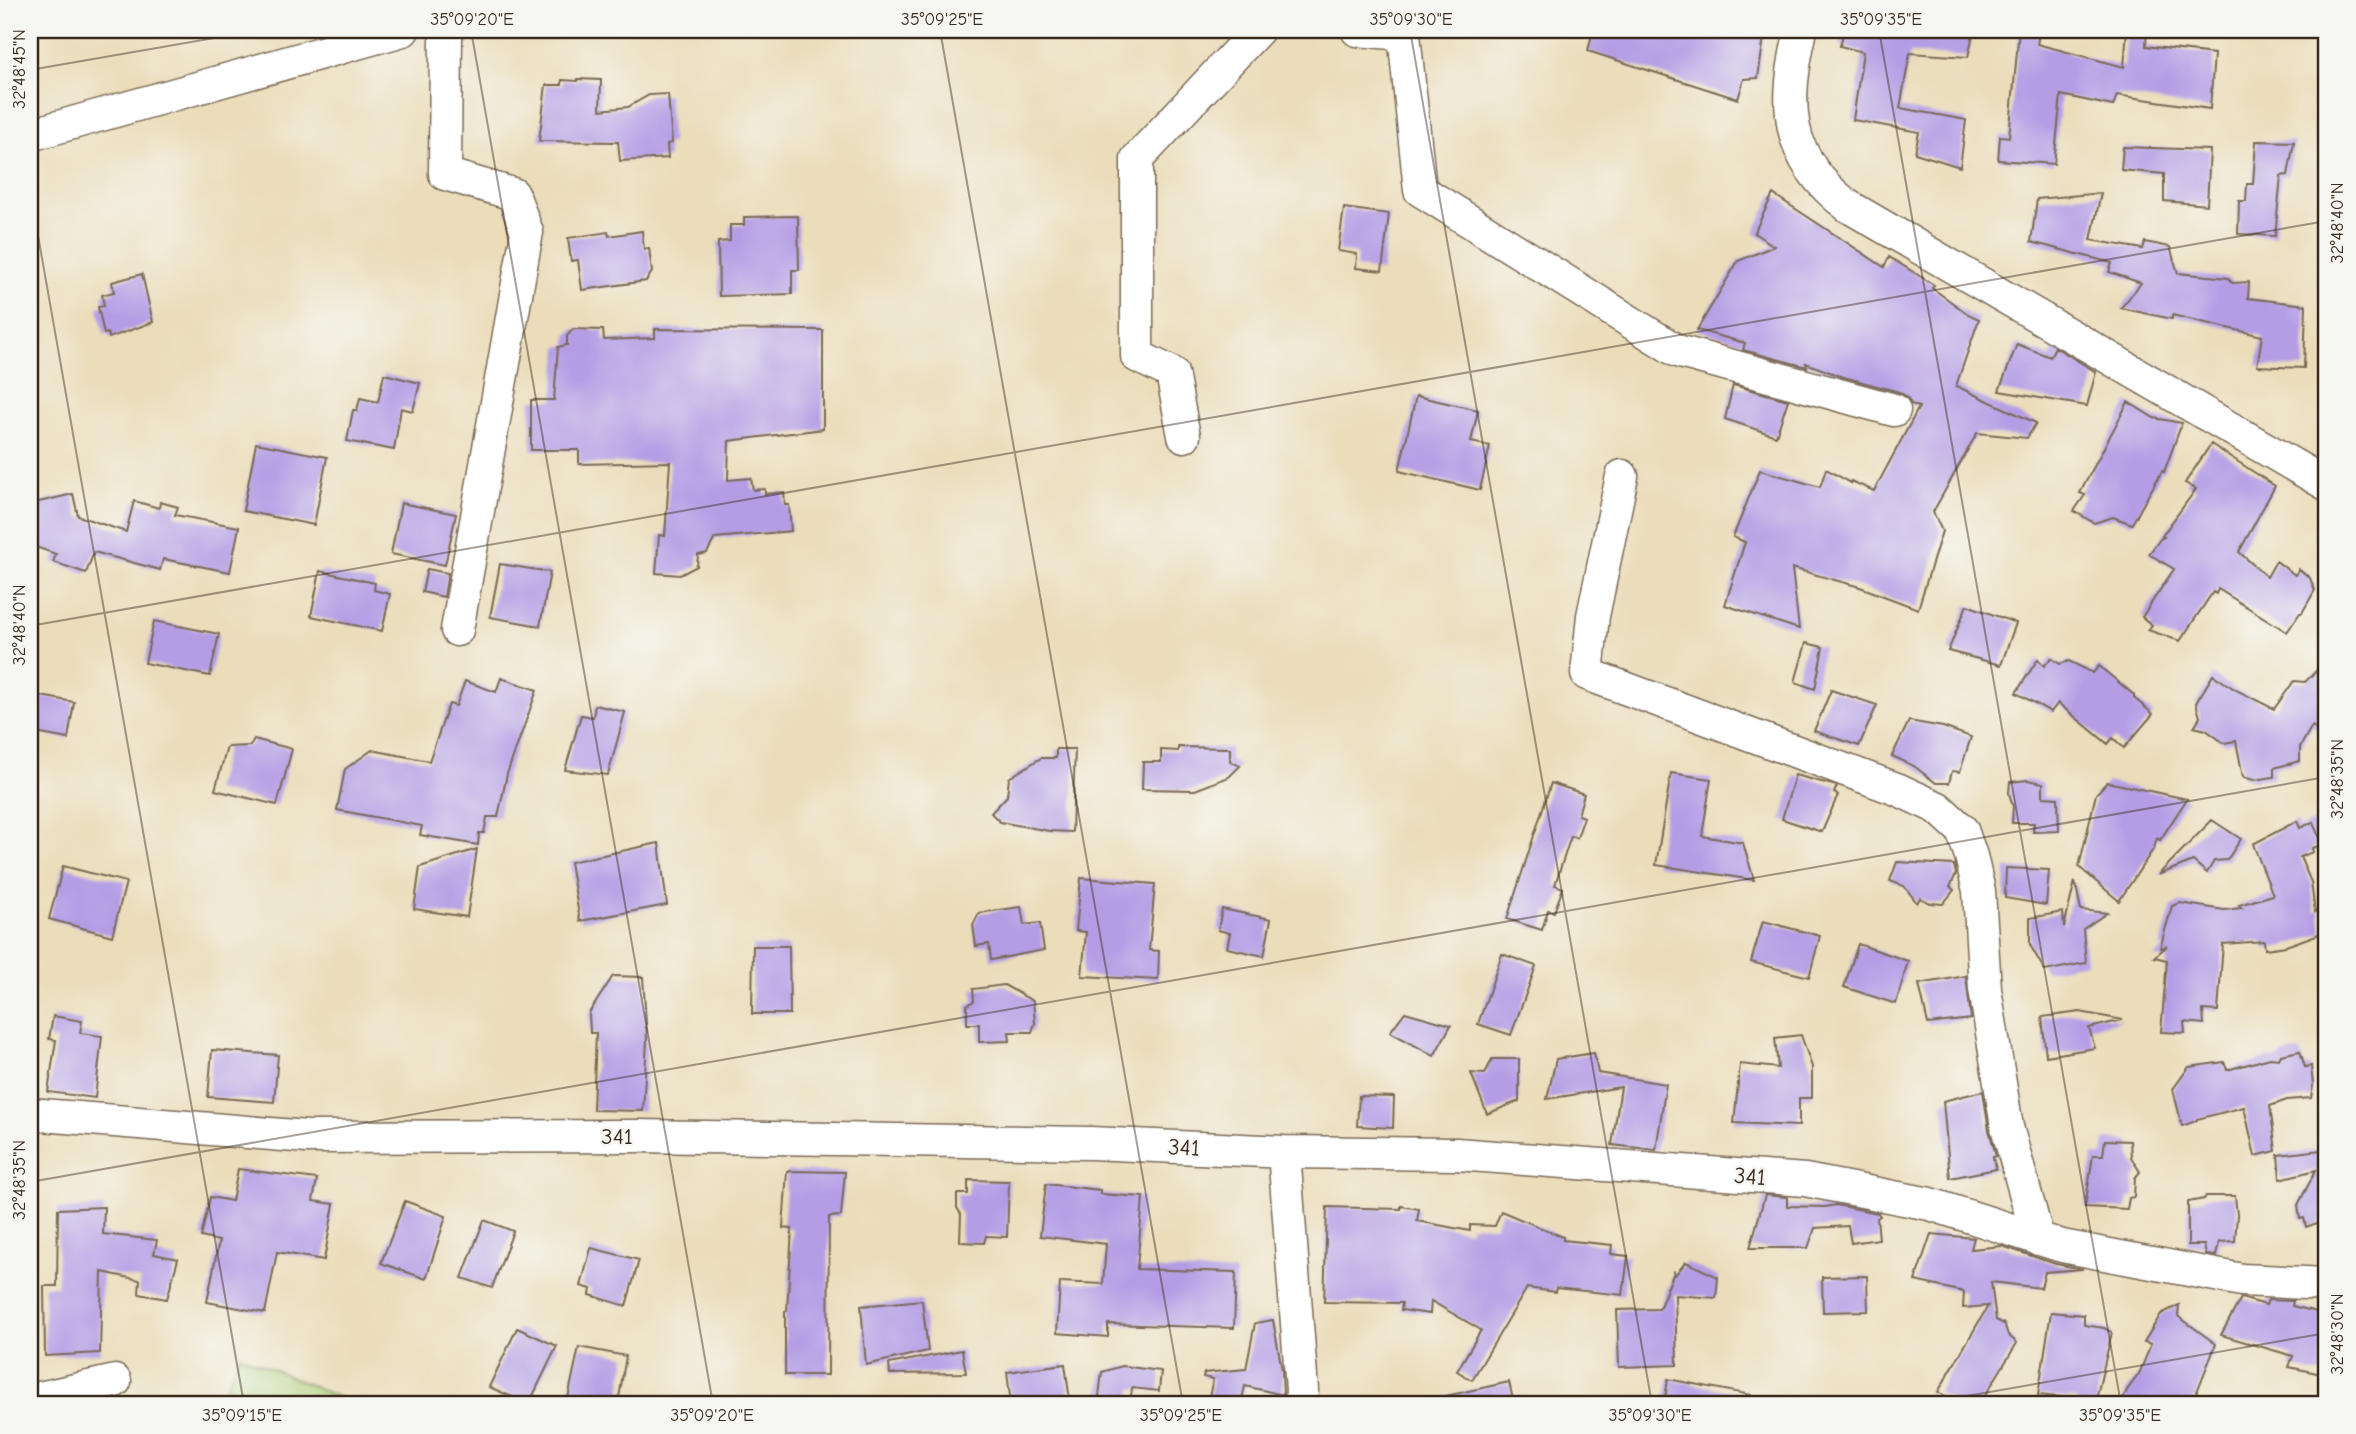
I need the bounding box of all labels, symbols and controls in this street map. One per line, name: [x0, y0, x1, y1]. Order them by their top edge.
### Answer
text: 35°09'20"E: [430, 9, 514, 30]
text: 35°09'25"E: [901, 9, 983, 30]
text: 35°09'30"E: [1369, 9, 1453, 30]
text: 35°09'35"E: [1840, 9, 1922, 30]
text: 32°48'45"N: [9, 29, 30, 109]
text: 32°48'40"N: [2327, 183, 2348, 263]
text: 32°48'40"N: [9, 585, 30, 665]
text: 32°48'35"N: [2327, 739, 2348, 819]
street label: 341: [601, 1123, 633, 1150]
street label: 341: [1167, 1133, 1201, 1162]
text: 32°48'35"N: [9, 1140, 30, 1220]
street label: 341: [1733, 1162, 1767, 1191]
text: 32°48'30"N: [2327, 1293, 2348, 1375]
text: 35°09'15"E: [202, 1405, 282, 1426]
text: 35°09'20"E: [670, 1405, 754, 1426]
text: 35°09'25"E: [1140, 1405, 1222, 1426]
text: 35°09'30"E: [1608, 1405, 1692, 1426]
text: 35°09'35"E: [2079, 1405, 2161, 1426]

